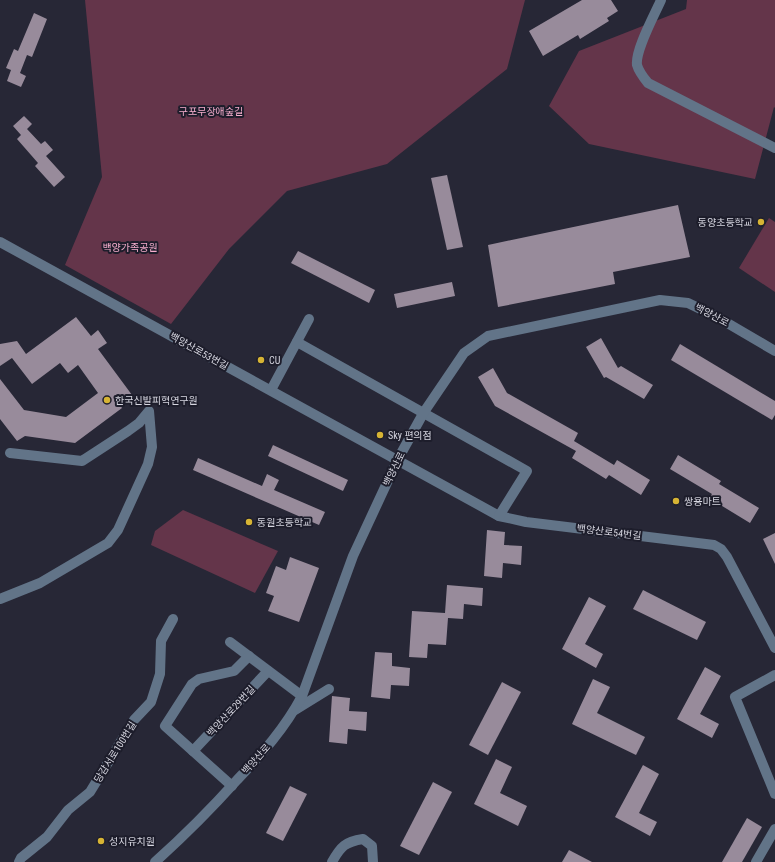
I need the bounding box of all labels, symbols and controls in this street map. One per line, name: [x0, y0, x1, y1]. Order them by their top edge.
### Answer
park label: 구포무장애숲길: [179, 106, 243, 117]
place label: 동양초등학교: [698, 217, 753, 228]
marker: 동양초등학교: [756, 217, 766, 227]
park label: 백양가족공원: [102, 242, 158, 253]
street label: 백양산로: [693, 302, 731, 328]
street label: 백양산로53번길: [168, 330, 230, 372]
marker: CU: [256, 355, 266, 365]
place label: CU: [269, 355, 281, 366]
marker: 한국신발피혁연구원: [102, 395, 112, 405]
place label: 한국신발피혁연구원: [115, 395, 198, 406]
marker: Sky 편의점: [375, 430, 385, 440]
place label: Sky 편의점: [388, 430, 432, 441]
street label: 백양산로: [381, 450, 407, 488]
marker: 쌍용마트: [671, 496, 681, 506]
place label: 쌍용마트: [684, 496, 721, 507]
marker: 동원초등학교: [244, 517, 254, 527]
place label: 동원초등학교: [257, 517, 312, 528]
street label: 백양산로54번길: [576, 523, 642, 541]
street label: 백양산로29번길: [205, 683, 257, 739]
street label: 당감서로100번길: [92, 719, 138, 785]
street label: 백양산로: [240, 742, 272, 776]
marker: 성지유치원: [96, 836, 106, 846]
place label: 성지유치원: [109, 836, 155, 847]

